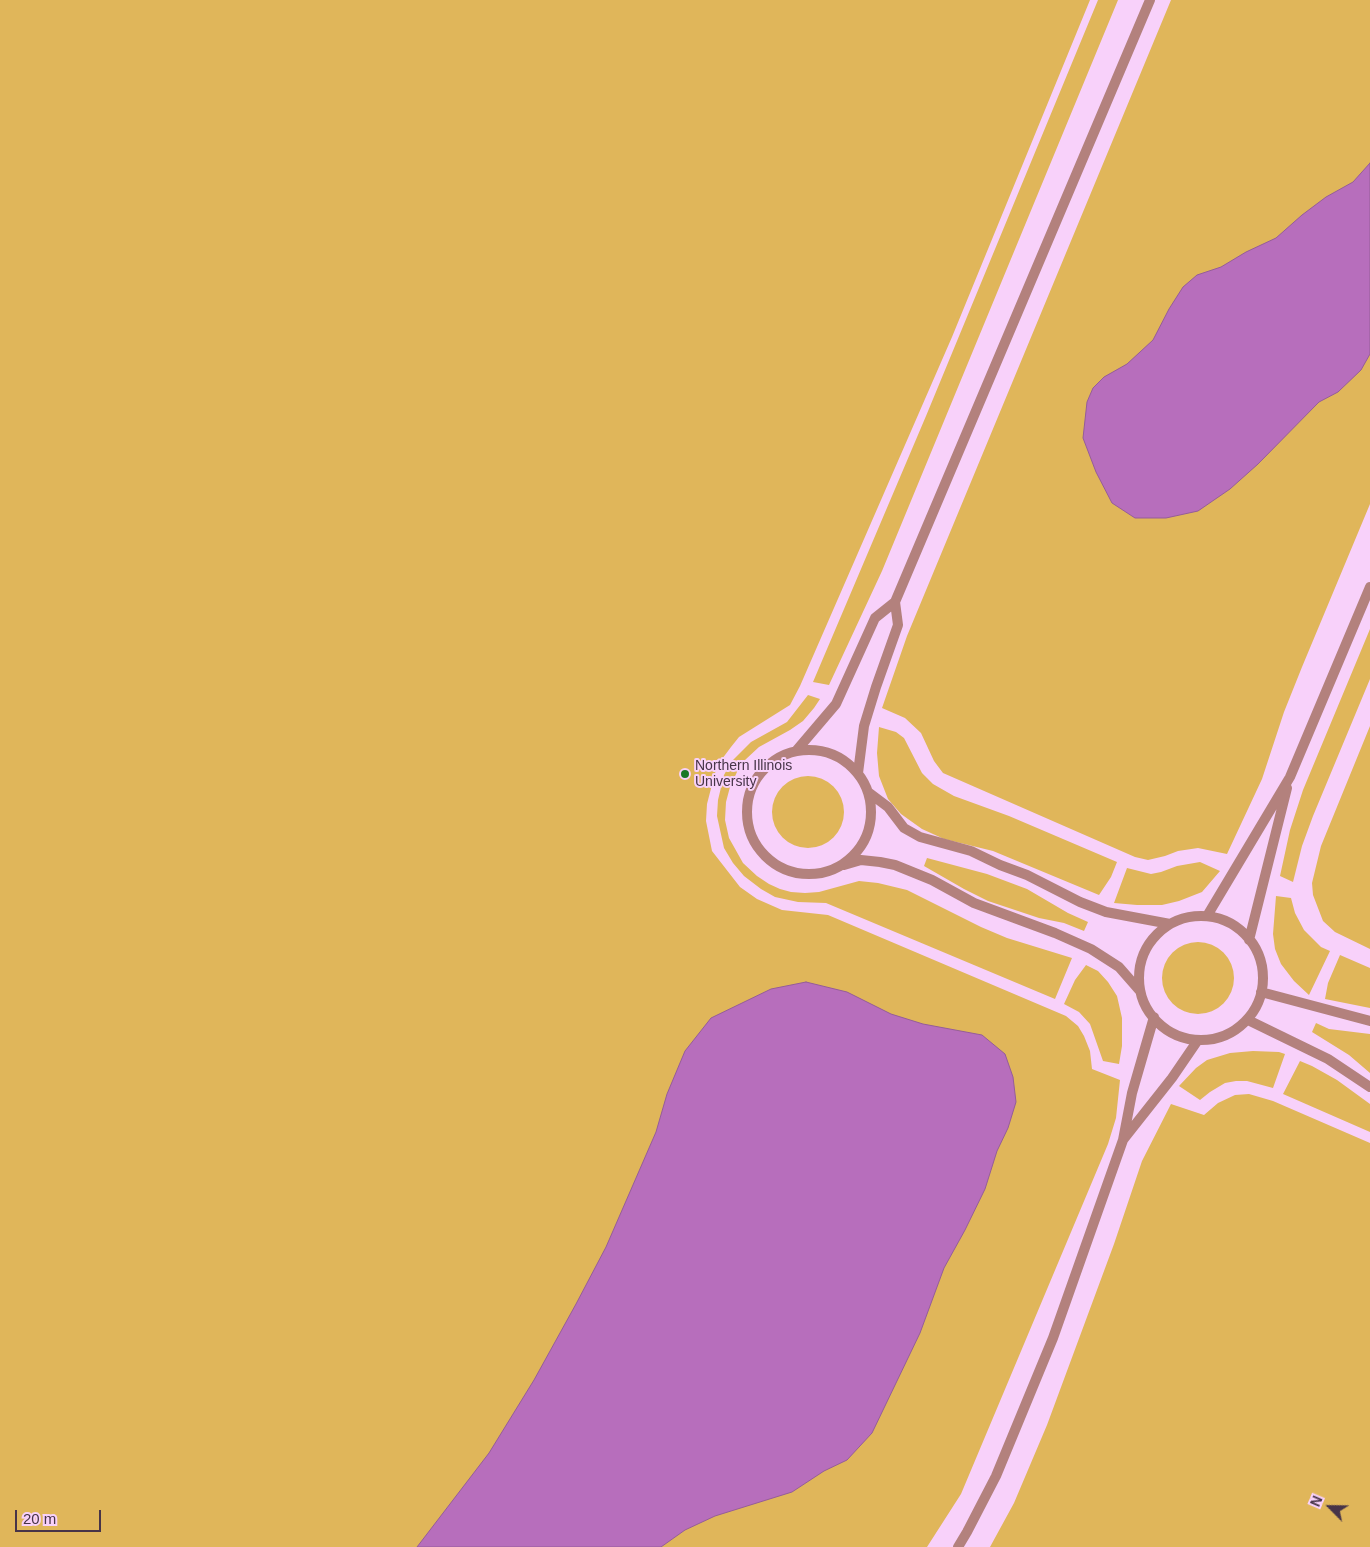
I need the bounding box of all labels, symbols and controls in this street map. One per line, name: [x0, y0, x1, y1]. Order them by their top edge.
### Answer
place label: Northern Illinois University: [695, 758, 792, 790]
marker: Northern Illinois University: [679, 768, 691, 780]
north arrow: [1305, 1482, 1355, 1532]
text: N: [1307, 1493, 1326, 1509]
scale bar: [18, 1500, 104, 1532]
text: 20 m: [23, 1510, 56, 1527]

